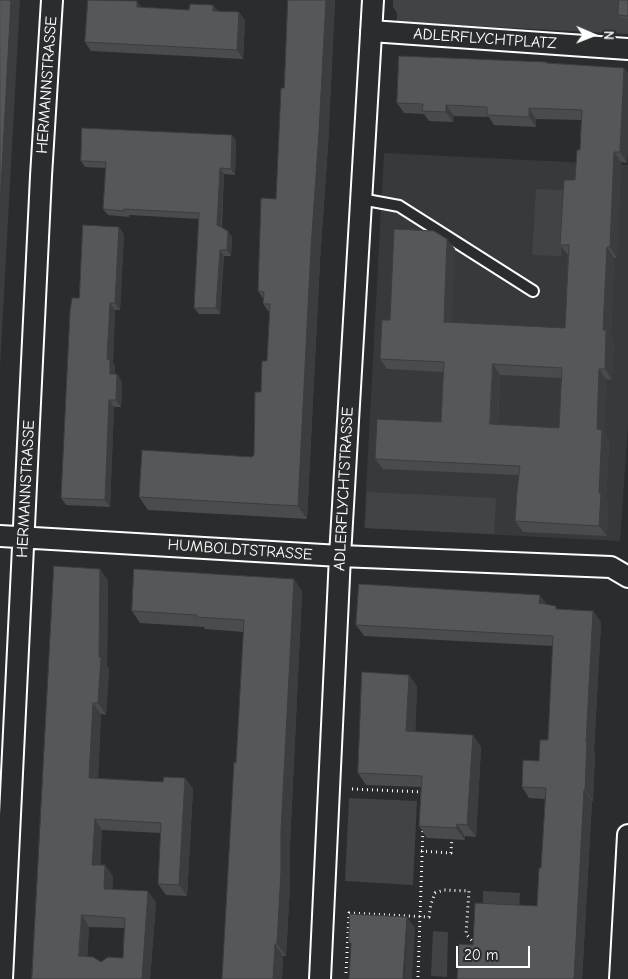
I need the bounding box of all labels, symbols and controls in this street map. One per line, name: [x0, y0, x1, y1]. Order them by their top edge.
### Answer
north arrow: [568, 10, 618, 60]
street label: HERMANNSTRASSE: [33, 16, 61, 154]
street label: ADLERFLYCHTPLATZ: [413, 24, 557, 54]
text: N: [600, 31, 617, 40]
street label: ADLERFLYCHTSTRASSE: [330, 406, 358, 572]
street label: HERMANNSTRASSE: [13, 420, 39, 558]
street label: HUMBOLDTSTRASSE: [167, 535, 313, 565]
scale bar: [458, 936, 532, 968]
text: 20 m: [464, 946, 498, 964]

